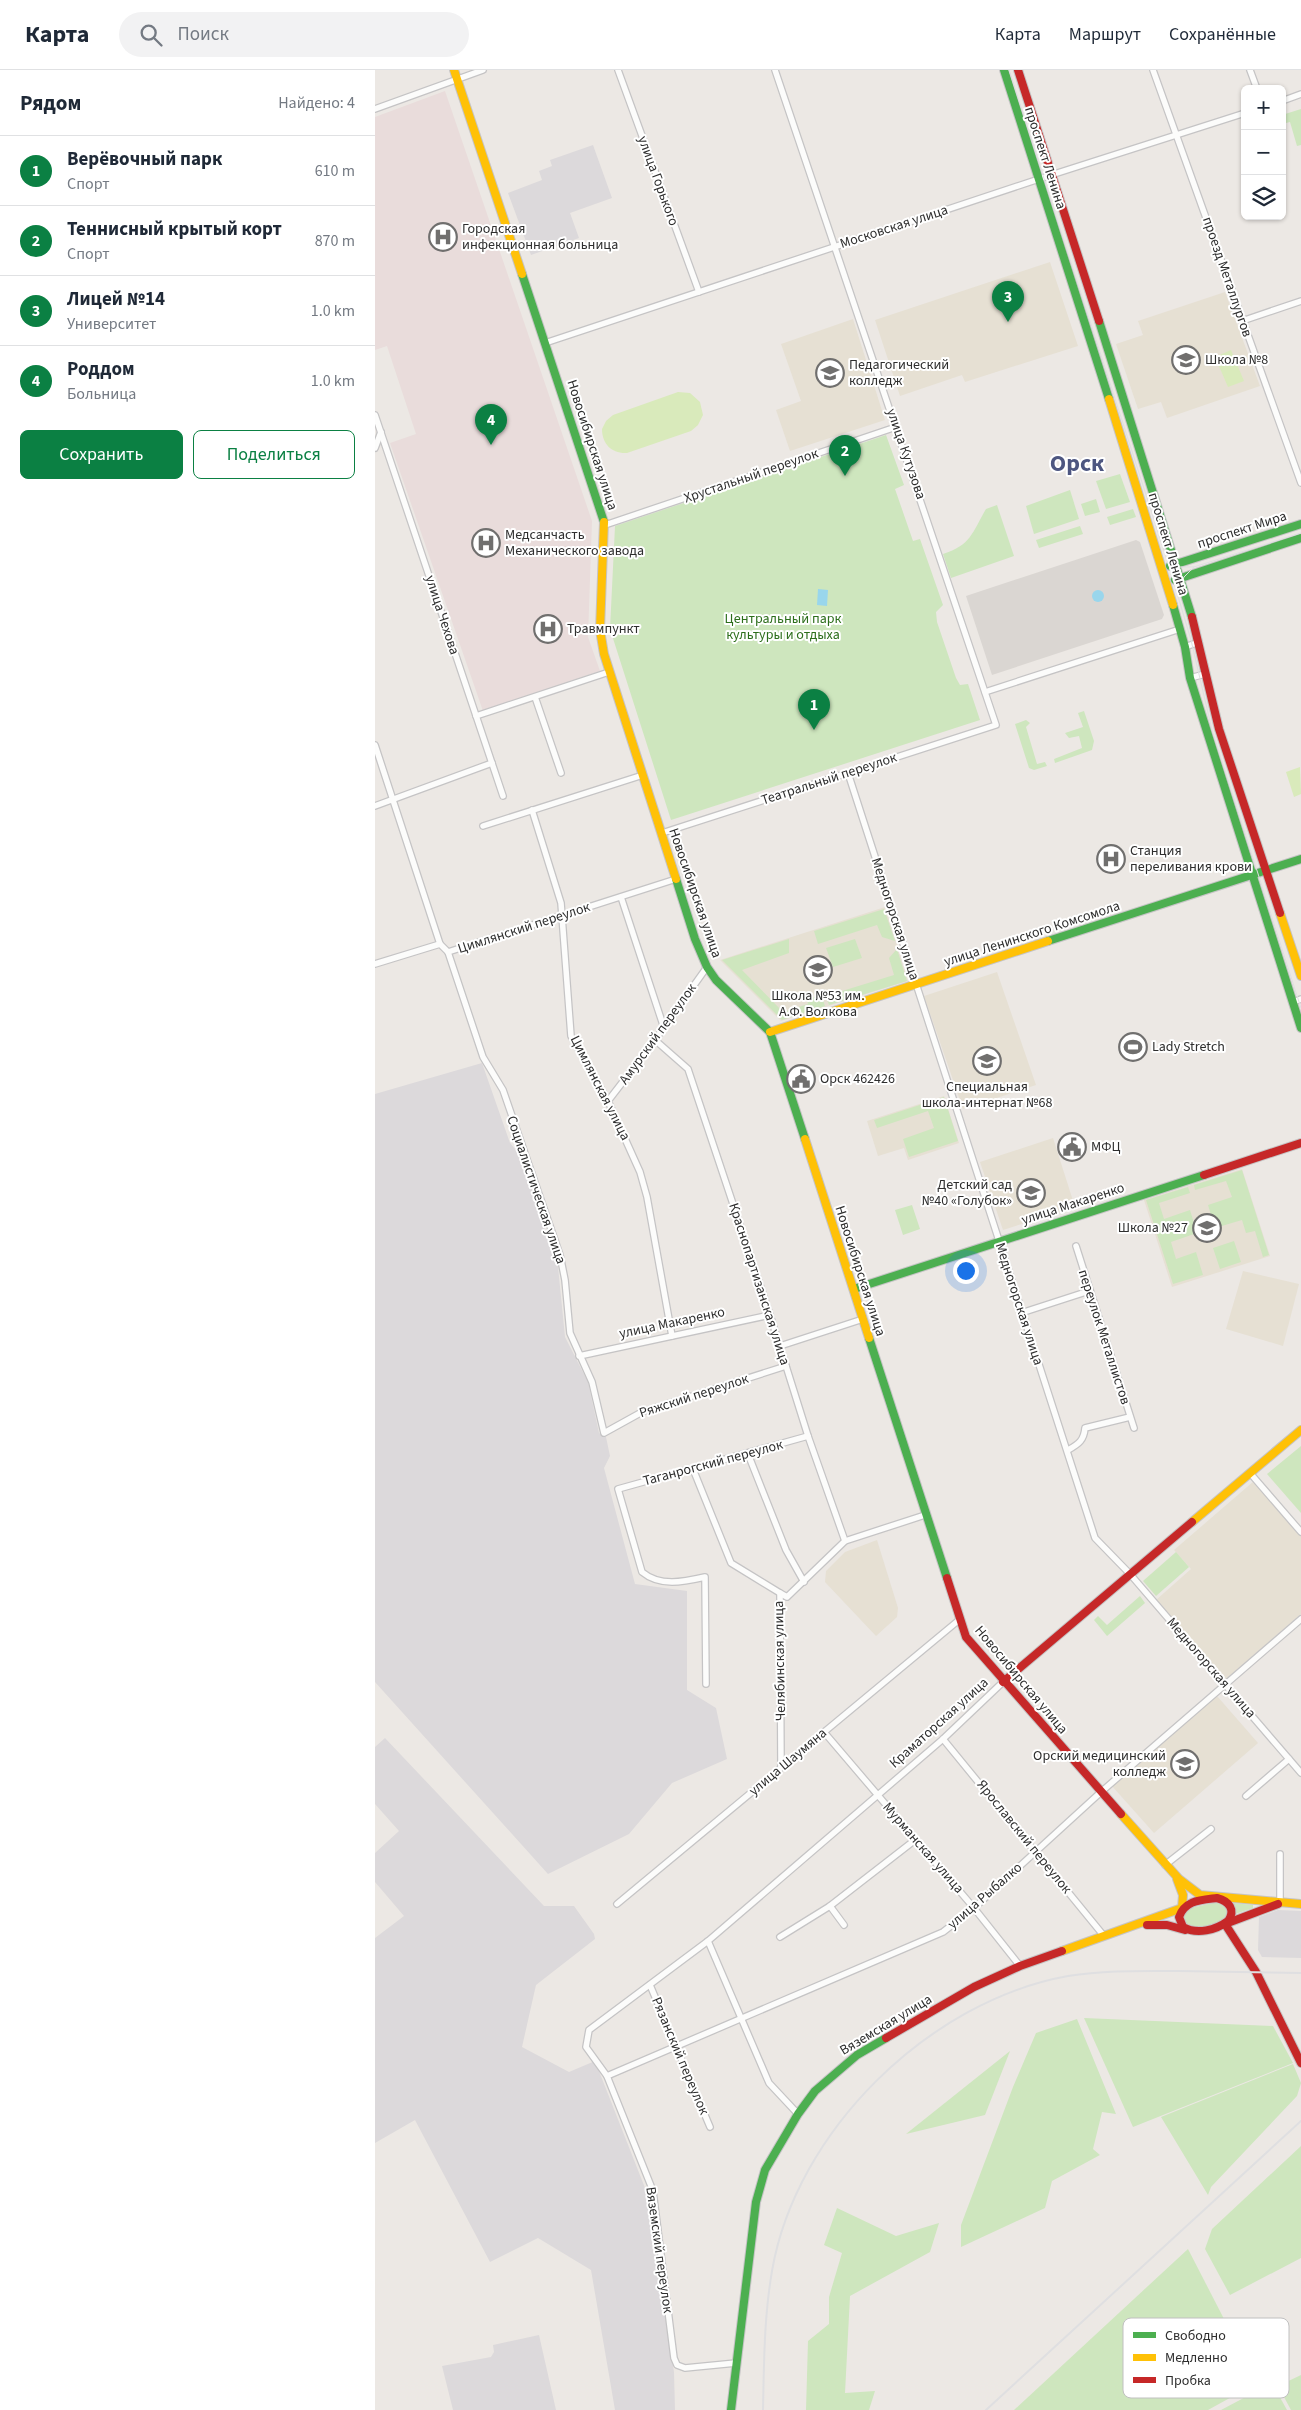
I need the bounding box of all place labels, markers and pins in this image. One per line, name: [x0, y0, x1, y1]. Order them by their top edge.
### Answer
place label: Городская инфекционная больница: [462, 219, 618, 255]
hospital icon: Городская инфекционная больница: [428, 222, 458, 252]
pin: 3: [992, 281, 1024, 322]
school or university icon: Школа №8: [1171, 345, 1201, 375]
place label: Школа №8: [1205, 350, 1268, 370]
place label: Педагогический колледж: [849, 355, 949, 391]
school or university icon: Педагогический колледж: [815, 358, 845, 388]
pin: 4: [475, 404, 507, 445]
pin: 2: [829, 435, 861, 476]
place label: Медсанчасть Механического завода: [505, 525, 644, 561]
hospital icon: Медсанчасть Механического завода: [471, 528, 501, 558]
hospital icon: Травмпункт: [533, 614, 563, 644]
place label: Травмпункт: [567, 619, 640, 639]
pin: 1: [798, 689, 830, 730]
place label: Станция переливания крови: [1130, 841, 1252, 877]
hospital icon: Станция переливания крови: [1096, 844, 1126, 874]
school or university icon: Школа №53 им. А.Ф. Волкова: [803, 955, 833, 985]
place label: Школа №53 им. А.Ф. Волкова: [771, 986, 865, 1022]
sports icon: Lady Stretch: [1118, 1032, 1148, 1062]
place label: Lady Stretch: [1152, 1037, 1225, 1057]
school or university icon: Специальная школа-интернат №68: [972, 1046, 1002, 1076]
public building icon: Орск 462426: [786, 1064, 816, 1094]
place label: Орск 462426: [820, 1069, 895, 1089]
place label: Специальная школа-интернат №68: [922, 1077, 1052, 1113]
public building icon: МФЦ: [1057, 1132, 1087, 1162]
place label: МФЦ: [1091, 1137, 1120, 1157]
place label: Детский сад №40 «Голубок»: [922, 1175, 1013, 1211]
school or university icon: Детский сад №40 «Голубок»: [1016, 1178, 1046, 1208]
school or university icon: Школа №27: [1192, 1213, 1222, 1243]
place label: Школа №27: [1118, 1218, 1188, 1238]
place label: Орский медицинский колледж: [1033, 1746, 1166, 1782]
school or university icon: Орский медицинский колледж: [1170, 1749, 1200, 1779]

